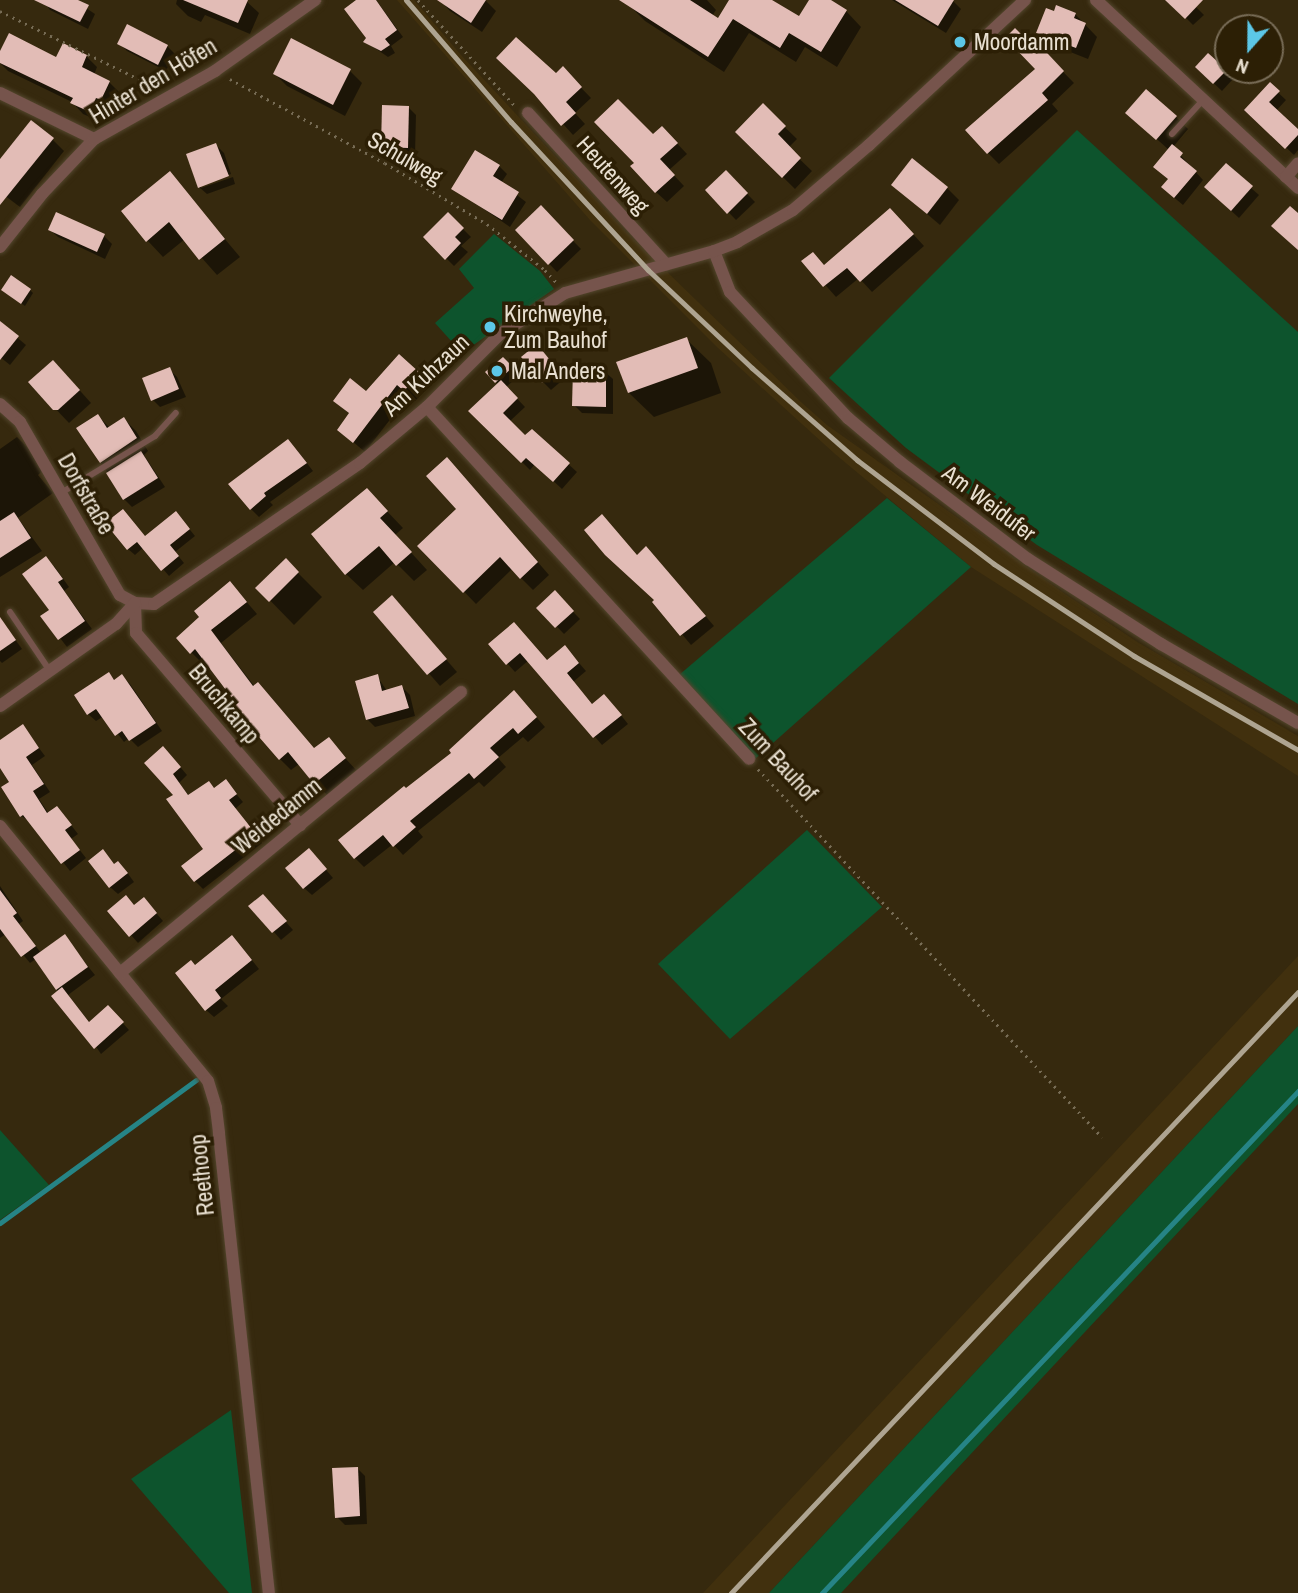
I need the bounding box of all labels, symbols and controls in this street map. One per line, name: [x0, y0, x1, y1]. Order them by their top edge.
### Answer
north arrow: [1214, 14, 1284, 84]
place label: Moordamm: [974, 28, 1069, 56]
street label: Hinter den Höfen: [84, 32, 222, 130]
marker: Moordamm: [952, 34, 968, 50]
text: N: [1232, 53, 1252, 81]
street label: Schulweg: [363, 126, 447, 190]
street label: Heutenweg: [571, 130, 655, 220]
place label: Kirchweyhe, Zum Bauhof: [504, 300, 608, 354]
marker: Kirchweyhe, Zum Bauhof: [482, 319, 498, 335]
street label: Am Kuhzaun: [377, 328, 475, 422]
place label: Mal Anders: [511, 357, 606, 385]
marker: Mal Anders: [489, 363, 505, 379]
street label: Dorfstraße: [52, 449, 120, 539]
street label: Am Weidufer: [937, 459, 1041, 547]
street label: Bruchkamp: [183, 659, 265, 749]
street label: Zum Bauhof: [733, 713, 823, 807]
street label: Weidedamm: [227, 772, 327, 860]
street label: Reethoop: [184, 1133, 220, 1217]

